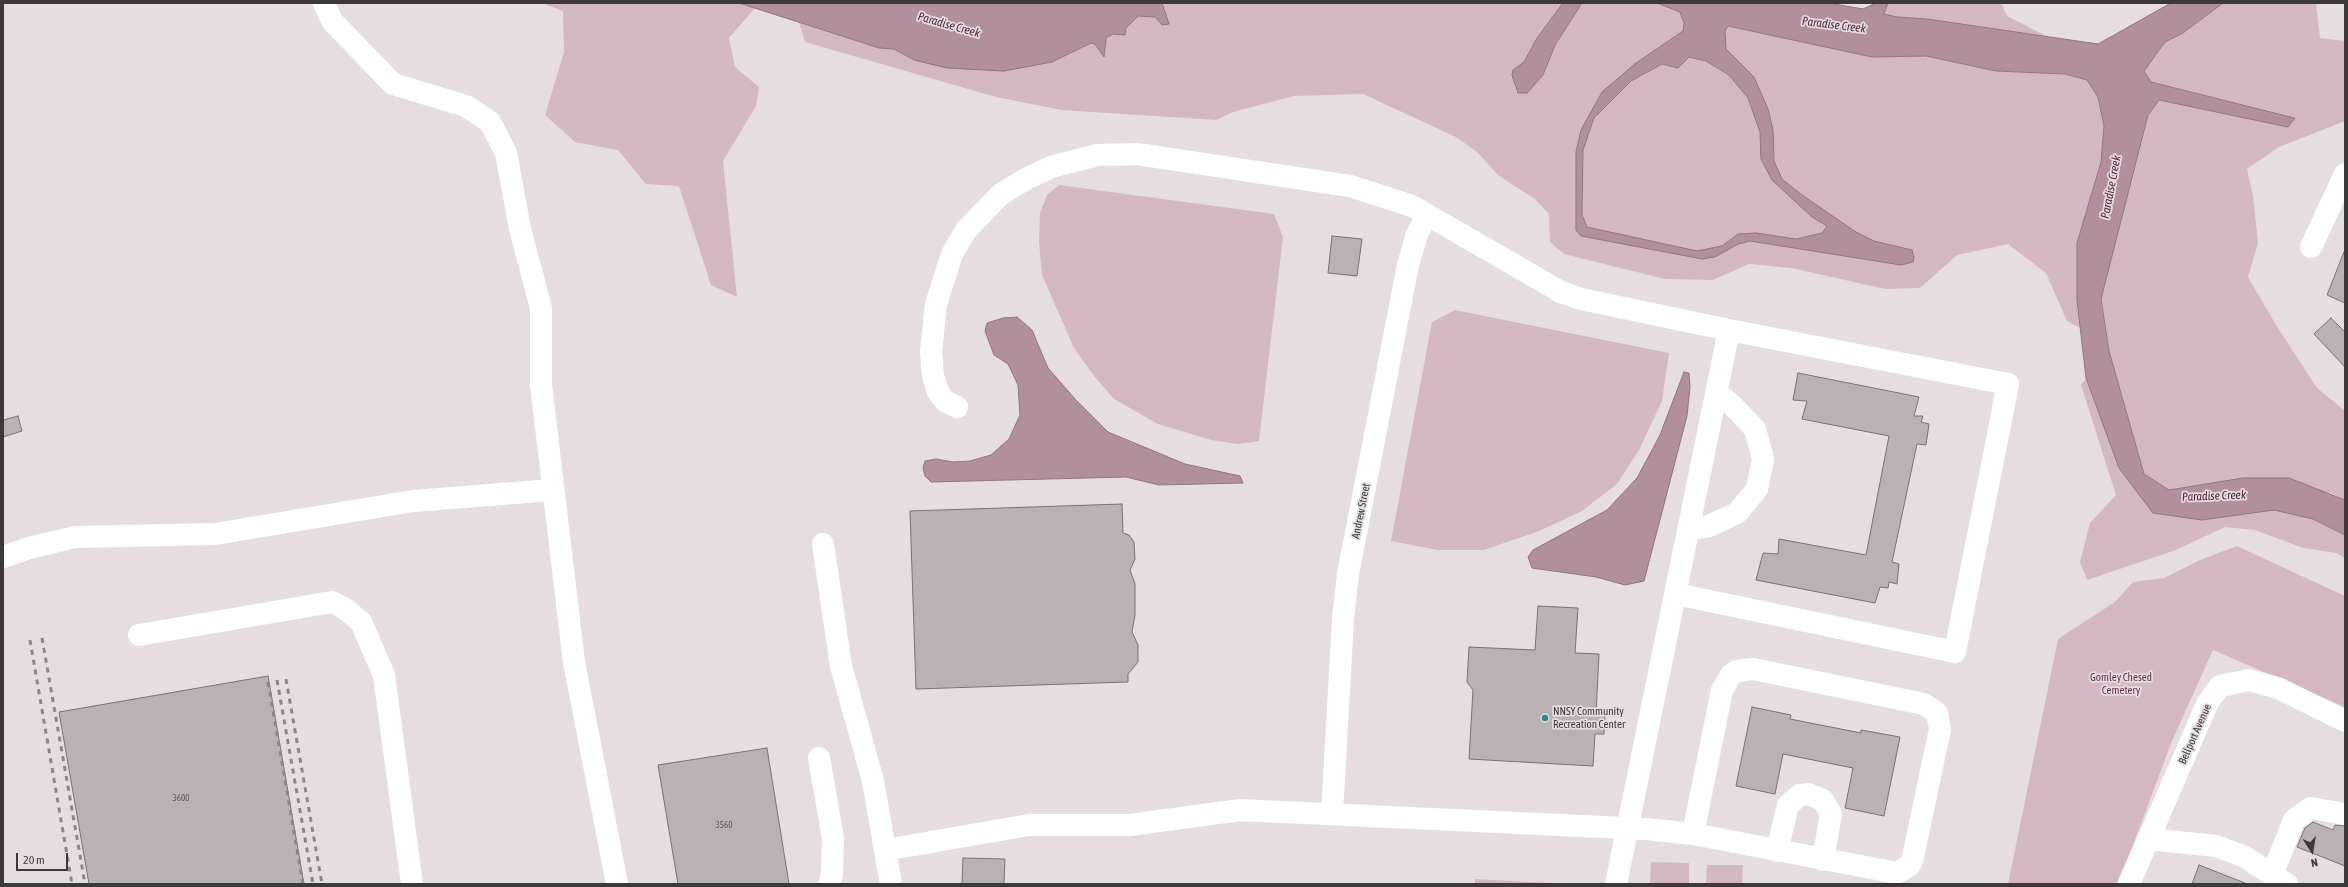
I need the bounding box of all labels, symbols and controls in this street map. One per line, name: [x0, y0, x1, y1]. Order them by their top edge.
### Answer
water label: Paradise Creek: [916, 9, 982, 41]
water label: Paradise Creek: [1801, 14, 1867, 36]
water label: Paradise Creek: [2098, 154, 2124, 220]
street label: Andrew Street: [1349, 482, 1373, 540]
water label: Paradise Creek: [2182, 488, 2246, 504]
park label: Gomley Chesed Cemetery: [2090, 671, 2152, 697]
street label: Bellport Avenue: [2176, 702, 2214, 766]
place label: NNSY Community Recreation Center: [1553, 705, 1625, 731]
marker: NNSY Community Recreation Center: [1540, 713, 1550, 723]
house number: 3600: [173, 793, 189, 803]
house number: 3560: [716, 820, 732, 830]
north arrow: [2292, 831, 2332, 871]
scale bar: [18, 845, 70, 871]
text: 20 m: [23, 853, 45, 867]
text: N: [2310, 856, 2319, 869]

